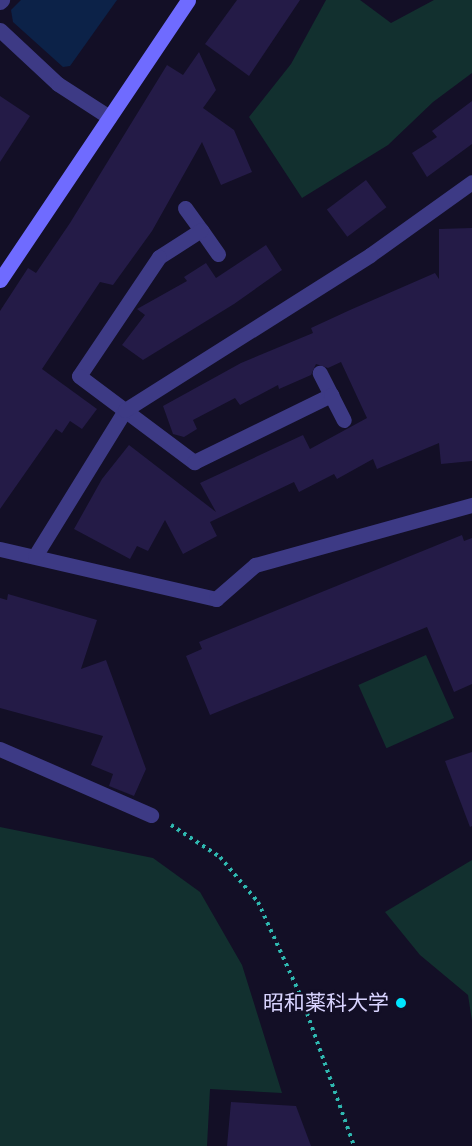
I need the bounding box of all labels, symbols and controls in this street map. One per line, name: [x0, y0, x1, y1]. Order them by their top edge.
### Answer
place label: 昭和薬科大学: [263, 990, 389, 1016]
marker: 昭和薬科大学: [394, 996, 408, 1010]

